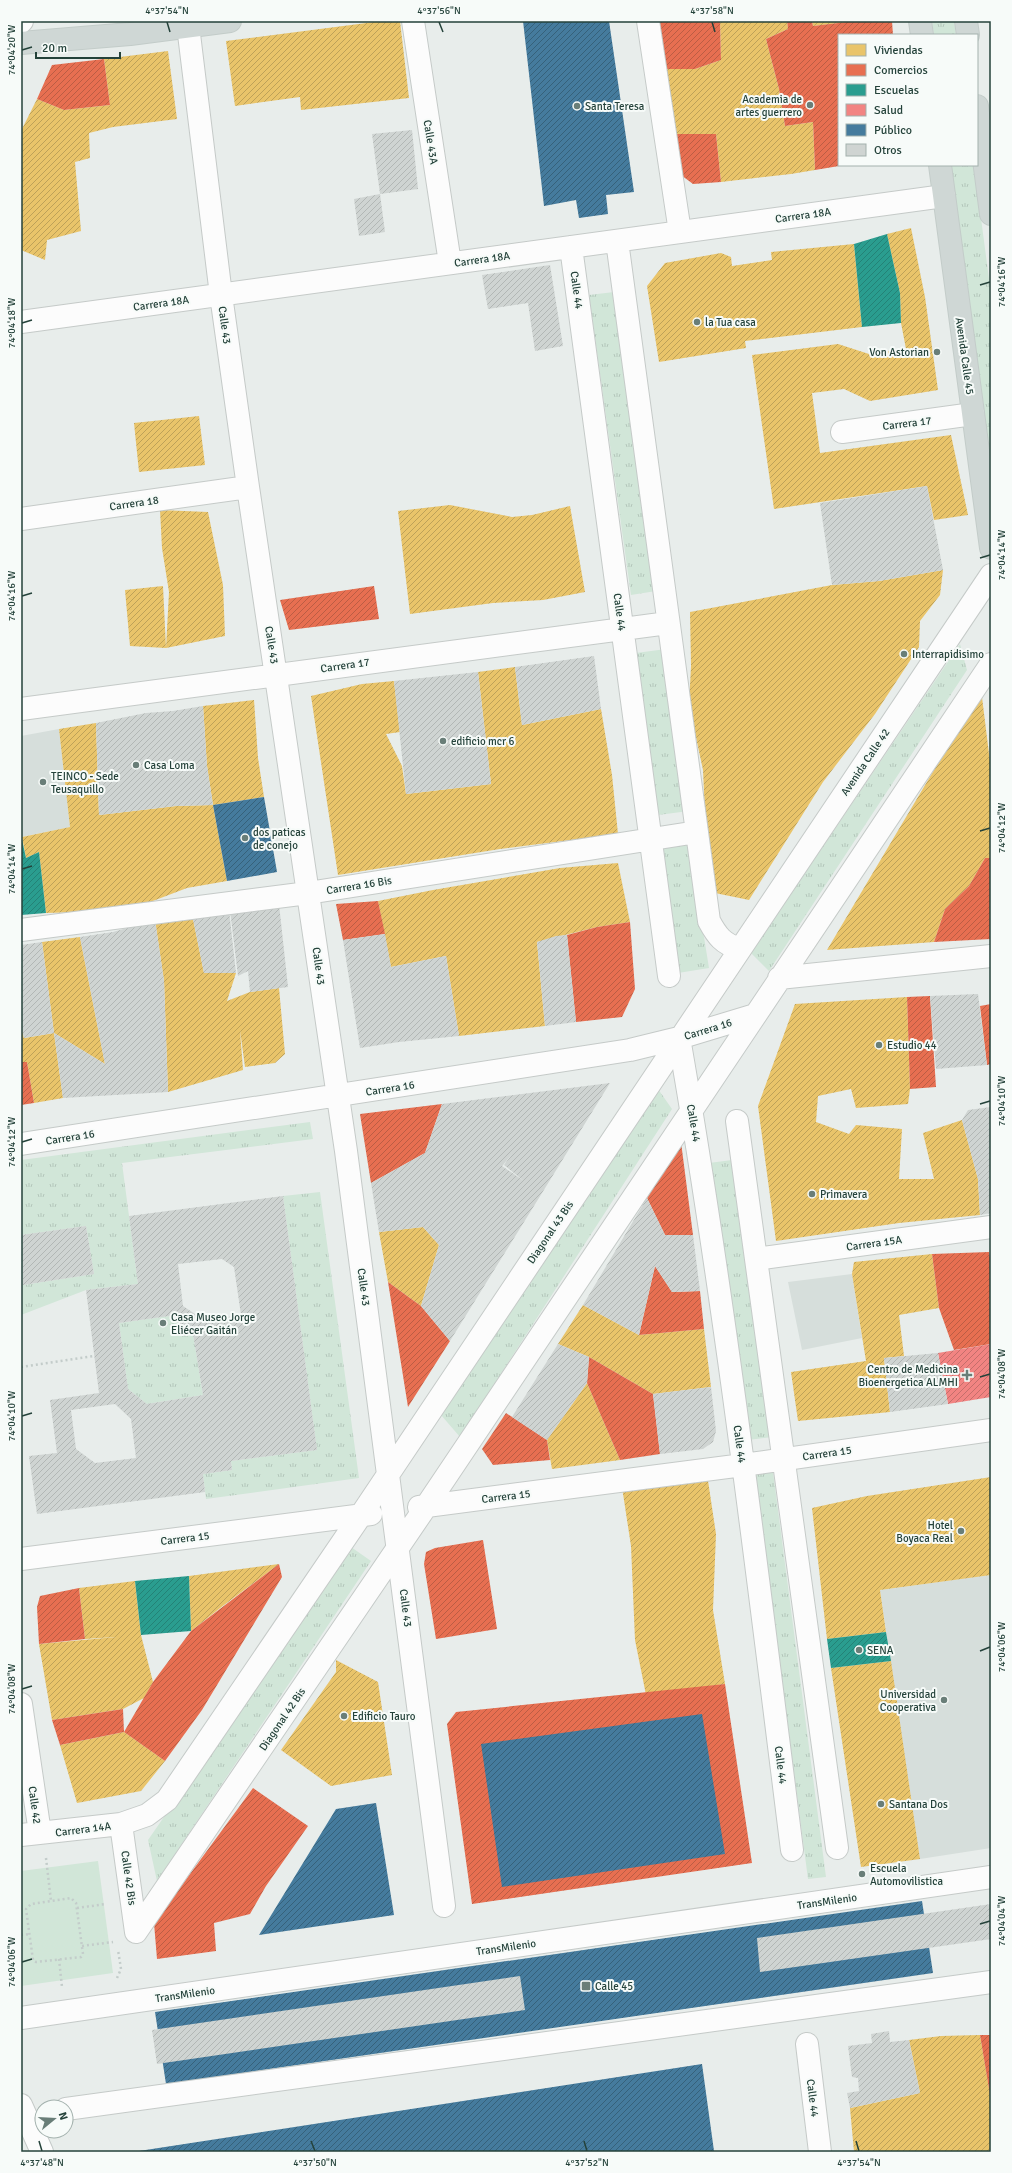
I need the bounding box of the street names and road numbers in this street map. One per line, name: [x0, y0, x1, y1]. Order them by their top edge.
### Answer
street label: Calle 43A: [421, 119, 440, 166]
street label: Carrera 18A: [774, 205, 832, 226]
street label: Carrera 18A: [453, 249, 511, 270]
street label: Calle 44: [567, 270, 586, 310]
street label: Carrera 18A: [132, 293, 190, 314]
street label: Calle 43: [215, 305, 234, 345]
street label: Avenida Calle 45: [953, 317, 976, 396]
street label: Carrera 17: [882, 414, 932, 433]
street label: Carrera 18: [109, 494, 159, 513]
street label: Calle 44: [610, 592, 629, 632]
street label: Calle 43: [262, 625, 281, 665]
street label: Carrera 17: [320, 656, 370, 675]
street label: Avenida Calle 42: [838, 726, 893, 798]
street label: Carrera 16 Bis: [325, 874, 393, 897]
street label: Calle 43: [309, 946, 328, 986]
street label: Carrera 16: [683, 1016, 734, 1043]
street label: Carrera 16: [365, 1078, 416, 1099]
street label: Calle 44: [684, 1103, 703, 1143]
street label: Carrera 16: [45, 1127, 96, 1148]
street label: Diagonal 43 Bis: [525, 1198, 576, 1266]
street label: Carrera 15A: [845, 1233, 903, 1254]
street label: Calle 43: [354, 1267, 373, 1307]
street label: Calle 44: [730, 1424, 749, 1464]
street label: Carrera 15: [802, 1444, 852, 1463]
street label: Carrera 15: [481, 1487, 531, 1506]
street label: Carrera 15: [160, 1529, 210, 1548]
street label: Calle 43: [397, 1588, 414, 1628]
street label: Diagonal 42 Bis: [257, 1685, 308, 1753]
street label: Calle 44: [772, 1745, 789, 1785]
street label: Calle 42: [25, 1785, 44, 1825]
street label: Carrera 14A: [54, 1820, 112, 1839]
street label: Calle 42 Bis: [118, 1850, 139, 1906]
street label: TransMilenio: [796, 1891, 858, 1912]
street label: TransMilenio: [475, 1937, 537, 1958]
street label: TransMilenio: [154, 1984, 216, 2005]
street label: Calle 44: [804, 2078, 821, 2118]

